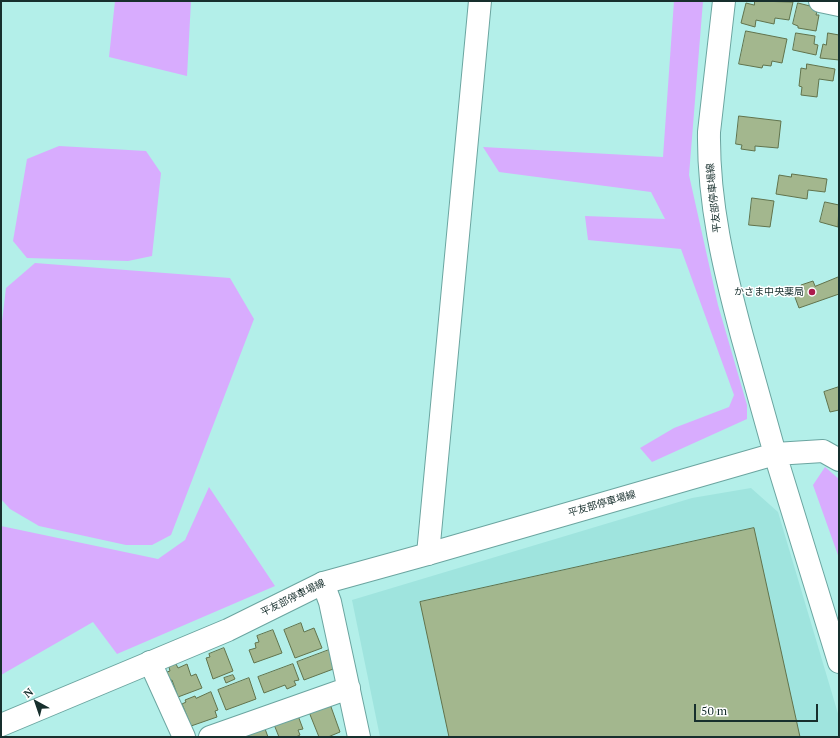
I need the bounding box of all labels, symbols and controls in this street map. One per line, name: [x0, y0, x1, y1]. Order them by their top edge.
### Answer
street label: 平友部停車場線: [704, 163, 724, 233]
place label: かさま中央薬局: [734, 286, 804, 298]
marker: かさま中央薬局: [807, 287, 817, 297]
street label: 平友部停車場線: [567, 489, 637, 519]
street label: 平友部停車場線: [259, 577, 327, 619]
north arrow: [16, 682, 56, 722]
text: N: [21, 685, 36, 701]
scale bar: [696, 696, 820, 722]
text: 50 m: [701, 703, 727, 718]

